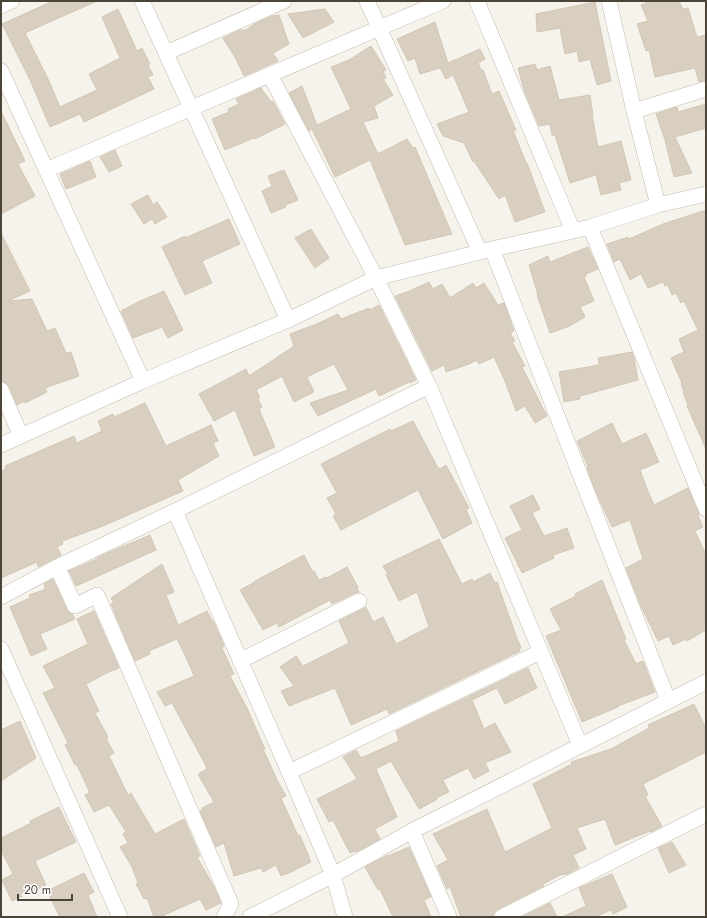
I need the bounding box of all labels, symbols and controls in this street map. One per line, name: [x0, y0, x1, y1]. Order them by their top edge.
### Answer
scale bar: [18, 876, 72, 902]
text: 20 m: [24, 881, 51, 899]

